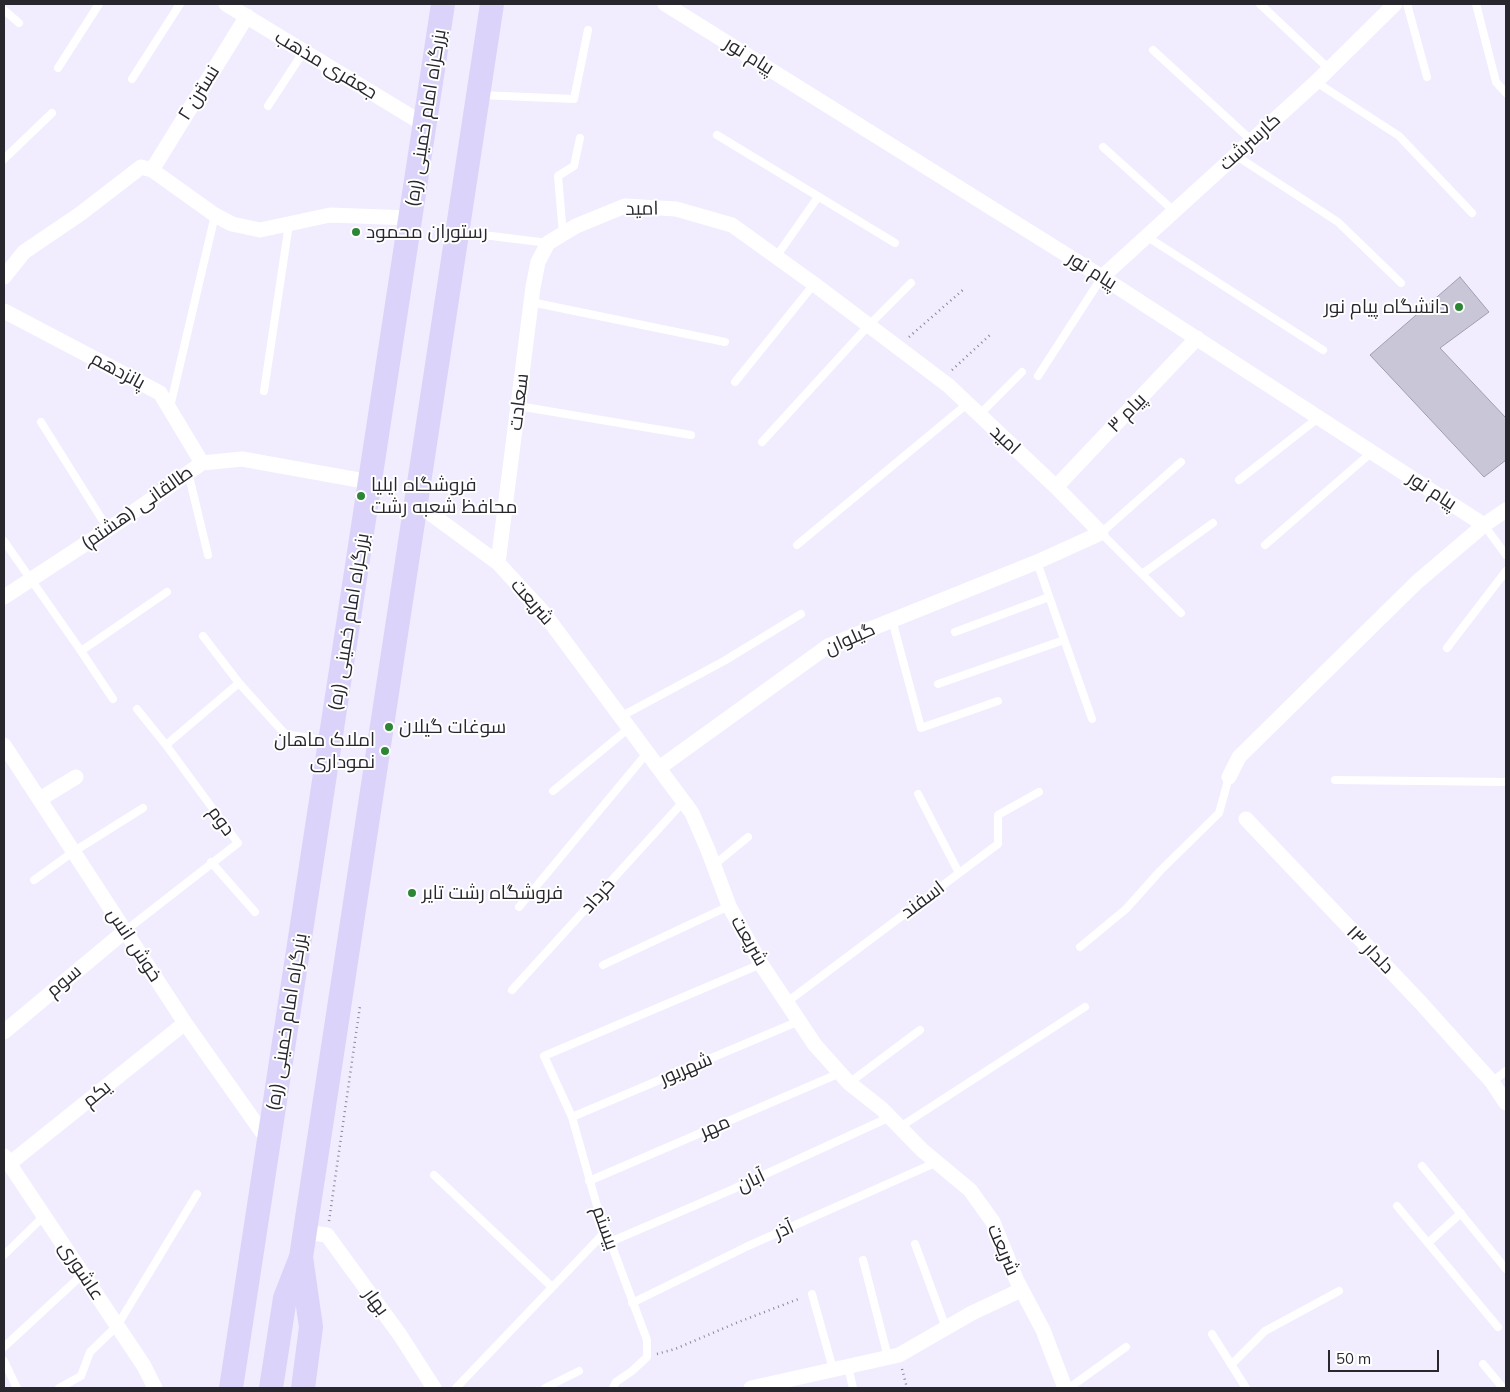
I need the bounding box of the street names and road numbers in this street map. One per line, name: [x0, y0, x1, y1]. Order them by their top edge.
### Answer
street label: جعفری مذهب: [271, 25, 381, 105]
street label: بزرگراه امام خمینی (ره): [401, 27, 451, 209]
street label: پیام نور: [720, 32, 778, 80]
street label: نسترن ۲: [173, 61, 225, 125]
street label: کارسرشت: [1215, 109, 1285, 175]
street label: امید: [625, 197, 659, 221]
street label: پیام نور: [1063, 247, 1121, 295]
street label: پانزدهم: [87, 347, 149, 395]
street label: سعادت: [504, 372, 534, 432]
street label: پیام ۳: [1103, 389, 1151, 437]
street label: امید: [985, 420, 1025, 460]
street label: طالقانی (هشتم): [77, 461, 197, 555]
street label: پیام نور: [1403, 467, 1461, 515]
street label: بزرگراه امام خمینی (ره): [324, 531, 374, 713]
street label: شریعت: [506, 574, 558, 630]
street label: گیلوان: [821, 618, 879, 660]
street label: دوم: [203, 802, 239, 840]
street label: خرداد: [576, 874, 620, 918]
street label: اسفند: [897, 876, 949, 924]
street label: خوش انس: [102, 904, 166, 986]
street label: شریعت: [726, 912, 772, 970]
street label: دلدار ۱۳: [1342, 921, 1398, 979]
street label: بزرگراه امام خمینی (ره): [262, 931, 312, 1113]
street label: سوم: [42, 960, 86, 1002]
street label: شهریور: [656, 1048, 716, 1090]
street label: یکم: [78, 1076, 116, 1112]
street label: مهر: [697, 1111, 733, 1143]
street label: آبان: [733, 1165, 769, 1197]
street label: بیستم: [587, 1203, 623, 1253]
street label: آذر: [771, 1216, 797, 1244]
street label: شریعت: [982, 1221, 1024, 1279]
street label: عاشوری: [54, 1237, 108, 1305]
street label: بهار: [358, 1284, 394, 1320]

